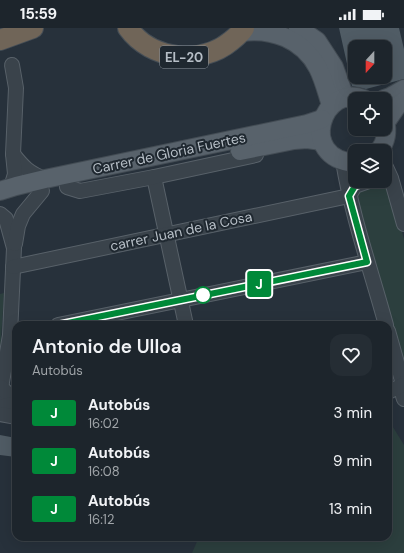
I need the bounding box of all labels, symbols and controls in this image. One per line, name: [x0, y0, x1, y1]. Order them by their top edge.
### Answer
text: 15:59: [20, 4, 57, 24]
north arrow: [348, 40, 392, 84]
map controls: [348, 40, 392, 188]
road number: EL-20: [160, 46, 208, 68]
button: locate: [348, 92, 392, 136]
street label: Carrer de Gloria Fuertes: [91, 128, 247, 178]
button: layers: [348, 144, 392, 188]
street label: carrer Juan de la Cosa: [108, 207, 254, 255]
line badge: J: [246, 271, 272, 297]
text: J: [255, 275, 263, 293]
unlabelled marker: [194, 286, 212, 304]
text: Antonio de Ulloa: [32, 334, 182, 359]
button: heart: [330, 334, 372, 376]
text: Autobús: [32, 362, 83, 379]
text: Autobús: [88, 395, 150, 415]
text: 3 min: [334, 403, 372, 423]
text: J: [50, 404, 58, 422]
text: 16:02: [88, 415, 119, 432]
text: Autobús: [88, 443, 150, 463]
text: 9 min: [333, 451, 372, 471]
text: J: [50, 452, 58, 470]
text: 16:08: [88, 463, 120, 480]
text: Autobús: [88, 491, 150, 511]
text: 13 min: [329, 499, 372, 519]
text: J: [50, 500, 58, 518]
text: 16:12: [88, 511, 114, 528]

